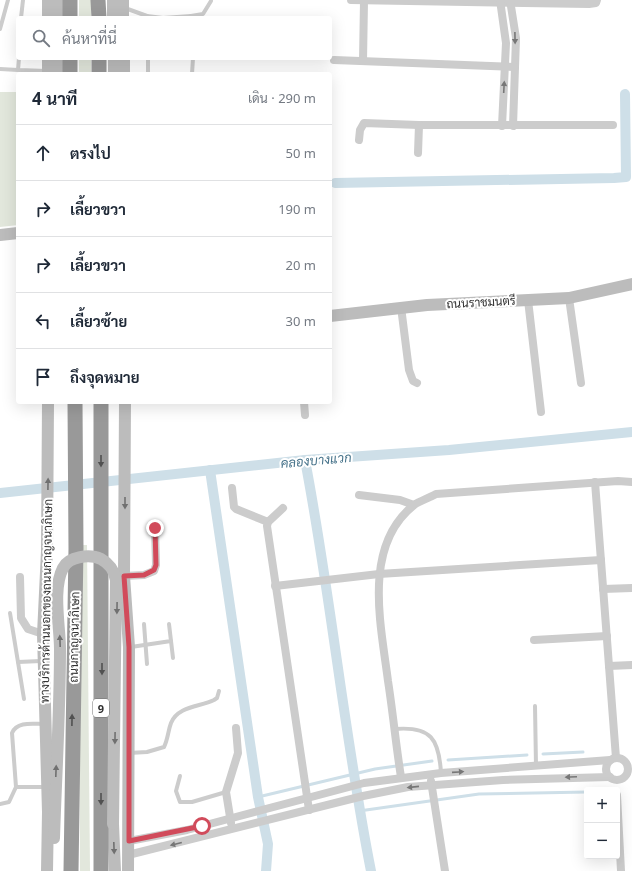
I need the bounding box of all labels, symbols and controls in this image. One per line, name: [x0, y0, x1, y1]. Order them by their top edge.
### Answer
search box: [16, 16, 332, 60]
icon: search: [30, 27, 52, 49]
text: ค้นหาที่นี่: [62, 28, 117, 48]
one-way arrow: [512, 32, 518, 45]
one-way arrow: [500, 81, 507, 93]
text: 4 นาที: [32, 87, 77, 110]
text: เดิน · 290 m: [248, 89, 316, 107]
icon: ahead: [32, 142, 54, 164]
text: ตรงไป: [70, 143, 111, 163]
text: 50 m: [286, 144, 316, 162]
icon: right: [32, 198, 54, 220]
text: เลี้ยวขวา: [70, 199, 126, 219]
text: 190 m: [278, 200, 316, 218]
icon: right: [32, 254, 54, 276]
text: เลี้ยวขวา: [70, 255, 126, 275]
text: 20 m: [286, 256, 316, 274]
street label: ถนนราชมนตรี: [446, 292, 516, 312]
icon: left: [32, 310, 54, 332]
text: เลี้ยวซ้าย: [70, 311, 127, 331]
text: 30 m: [286, 312, 316, 330]
icon: arrive: [32, 366, 54, 388]
text: ถึงจุดหมาย: [70, 367, 140, 387]
water label: คลองบางแวก: [280, 448, 352, 472]
one-way arrow: [98, 455, 104, 468]
one-way arrow: [44, 478, 51, 490]
one-way arrow: [122, 497, 128, 510]
street label: ทางบริการด้านนอกของถนนกาญจนาภิเษก: [36, 499, 56, 703]
route end: [146, 519, 164, 537]
street label: ถนนกาญจนาภิเษก: [65, 591, 83, 683]
one-way arrow: [114, 602, 120, 615]
one-way arrow: [56, 635, 63, 647]
one-way arrow: [98, 663, 105, 675]
road number: 9: [93, 699, 109, 717]
one-way arrow: [69, 713, 75, 726]
one-way arrow: [112, 732, 118, 745]
one-way arrow: [53, 765, 60, 777]
one-way arrow: [452, 768, 464, 775]
one-way arrow: [564, 774, 577, 780]
one-way arrow: [407, 783, 419, 790]
map controls: [584, 787, 620, 859]
button: +: [584, 787, 620, 823]
one-way arrow: [98, 793, 104, 806]
route start: [193, 817, 211, 835]
button: −: [584, 823, 620, 859]
one-way arrow: [170, 841, 182, 847]
one-way arrow: [111, 842, 117, 855]

